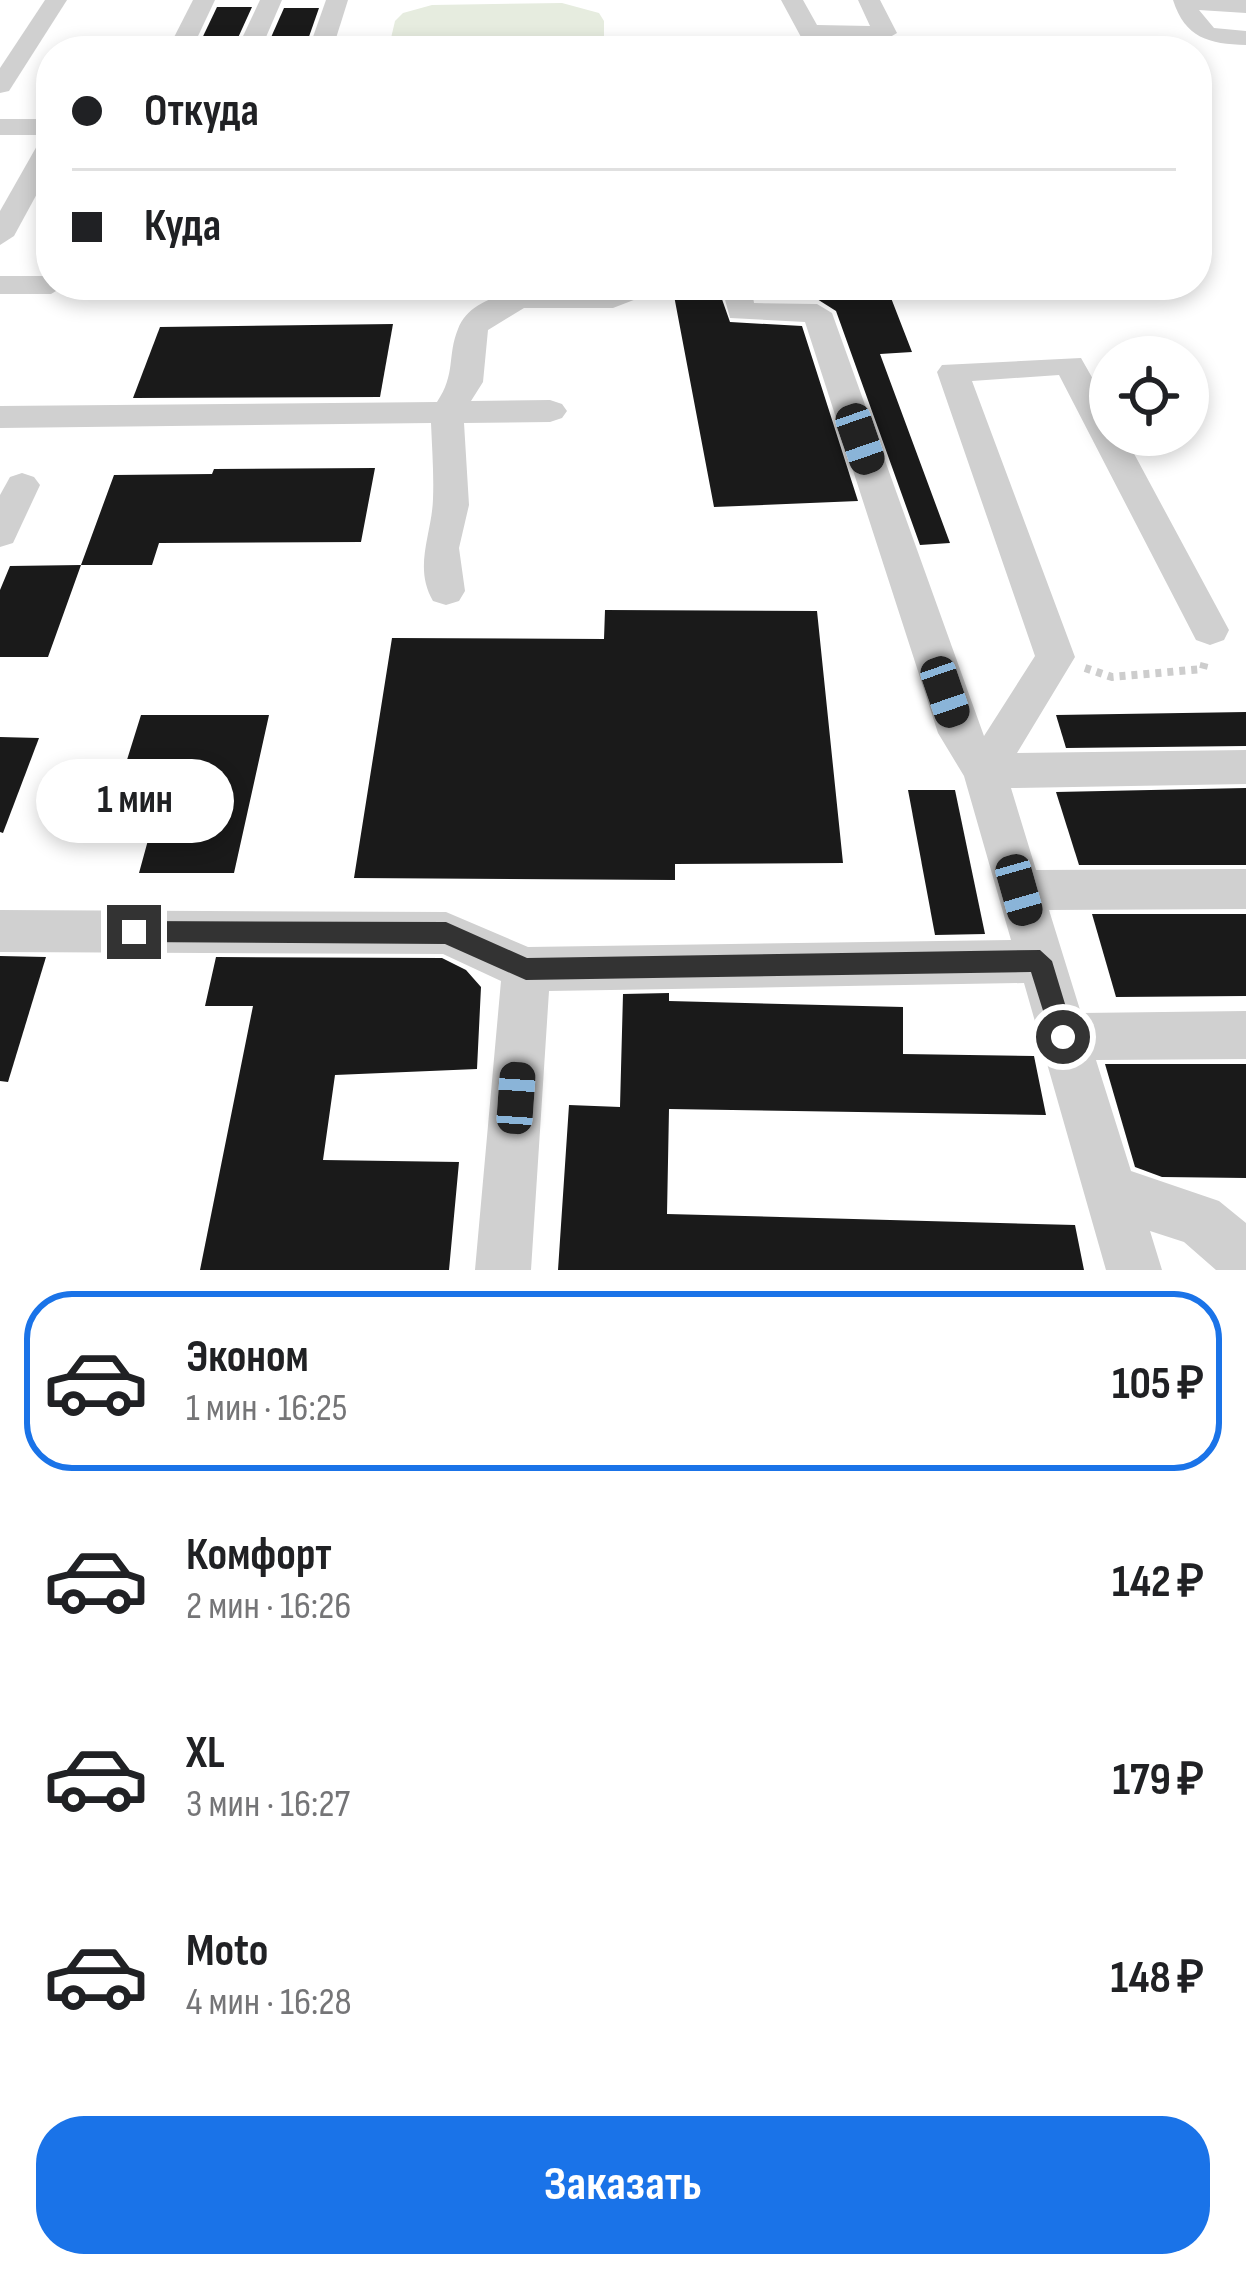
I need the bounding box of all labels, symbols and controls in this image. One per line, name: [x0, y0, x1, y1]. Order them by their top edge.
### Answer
text: Откуда: [144, 84, 259, 139]
text: Куда: [144, 199, 221, 254]
map controls: [1089, 336, 1209, 456]
button: locate: [1089, 336, 1209, 456]
car: [831, 399, 889, 479]
car: [916, 652, 974, 732]
callout: 1 мин: [35, 758, 233, 842]
text: 1 мин: [97, 777, 173, 824]
car: [992, 850, 1046, 930]
route end: [107, 905, 161, 959]
route start: [1036, 1010, 1090, 1064]
car: [496, 1061, 536, 1135]
icon: car: [42, 1327, 150, 1435]
text: Эконом: [186, 1330, 309, 1385]
text: 105 ₽: [1112, 1357, 1204, 1412]
text: 1 мин · 16:25: [186, 1385, 347, 1432]
icon: car: [42, 1525, 150, 1633]
text: Комфорт: [186, 1528, 332, 1583]
text: 142 ₽: [1112, 1555, 1204, 1610]
text: 2 мин · 16:26: [186, 1583, 351, 1630]
icon: car: [42, 1723, 150, 1831]
text: XL: [186, 1726, 225, 1781]
text: 179 ₽: [1113, 1753, 1204, 1808]
text: 3 мин · 16:27: [186, 1781, 350, 1828]
icon: car: [42, 1921, 150, 2029]
text: Moto: [186, 1924, 268, 1979]
text: 148 ₽: [1111, 1951, 1204, 2006]
text: 4 мин · 16:28: [186, 1979, 352, 2026]
button: Заказать: [36, 2116, 1210, 2254]

